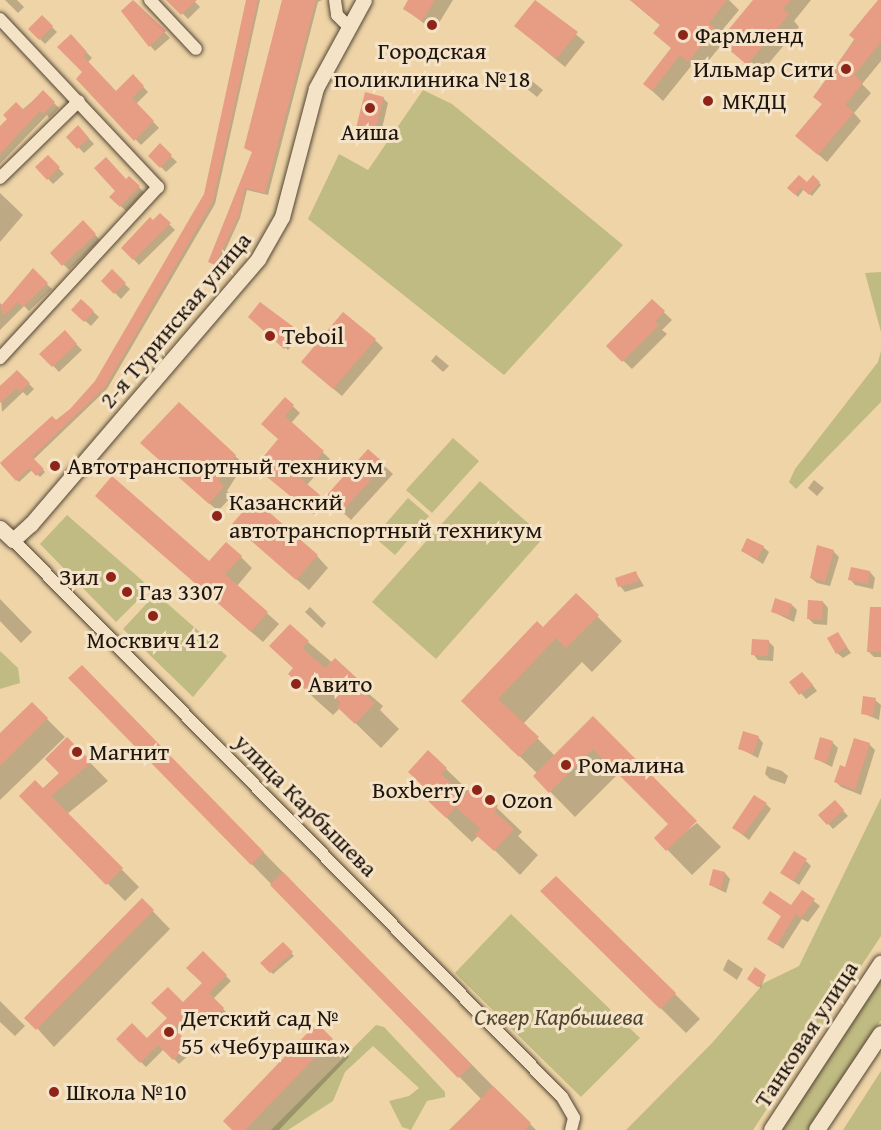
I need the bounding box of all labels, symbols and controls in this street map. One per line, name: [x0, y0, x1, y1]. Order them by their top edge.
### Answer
marker: Городская поликлиника №18: [423, 16, 441, 34]
place label: Фармленд: [695, 21, 804, 49]
marker: Фармленд: [676, 28, 690, 42]
place label: Городская поликлиника №18: [334, 37, 530, 93]
place label: Ильмар Сити: [693, 55, 834, 83]
marker: Ильмар Сити: [839, 62, 853, 76]
place label: МКДЦ: [722, 87, 786, 115]
marker: МКДЦ: [699, 92, 717, 110]
marker: Аиша: [363, 101, 377, 115]
place label: Аиша: [341, 118, 399, 146]
street label: 2-я Туринская улица: [93, 226, 257, 414]
place label: Teboil: [282, 322, 344, 350]
marker: Teboil: [263, 329, 277, 343]
place label: Автотранспортный техникум: [67, 452, 383, 480]
marker: Автотранспортный техникум: [48, 459, 62, 473]
place label: Казанский автотранспортный техникум: [229, 488, 542, 544]
marker: Казанский автотранспортный техникум: [210, 509, 224, 523]
place label: Зил: [59, 563, 99, 591]
marker: Зил: [104, 570, 118, 584]
place label: Газ 3307: [139, 578, 224, 606]
marker: Газ 3307: [120, 585, 134, 599]
marker: Москвич 412: [146, 609, 160, 623]
place label: Москвич 412: [86, 626, 220, 654]
place label: Авито: [308, 670, 372, 698]
marker: Авито: [289, 677, 303, 691]
street label: улица Карбышева: [228, 727, 384, 883]
place label: Магнит: [89, 738, 169, 766]
marker: Магнит: [70, 745, 84, 759]
place label: Ромалина: [578, 751, 685, 779]
marker: Ромалина: [559, 758, 573, 772]
place label: Boxberry: [372, 776, 465, 804]
marker: Boxberry: [470, 783, 484, 797]
place label: Ozon: [502, 786, 553, 814]
marker: Ozon: [483, 793, 497, 807]
street label: Танковая улица: [748, 955, 864, 1113]
park label: Сквер Карбышева: [474, 1003, 644, 1031]
place label: Детский сад № 55 «Чебурашка»: [181, 1004, 350, 1060]
marker: Детский сад № 55 «Чебурашка»: [162, 1025, 176, 1039]
place label: Школа №10: [66, 1078, 187, 1106]
marker: Школа №10: [47, 1085, 61, 1099]

